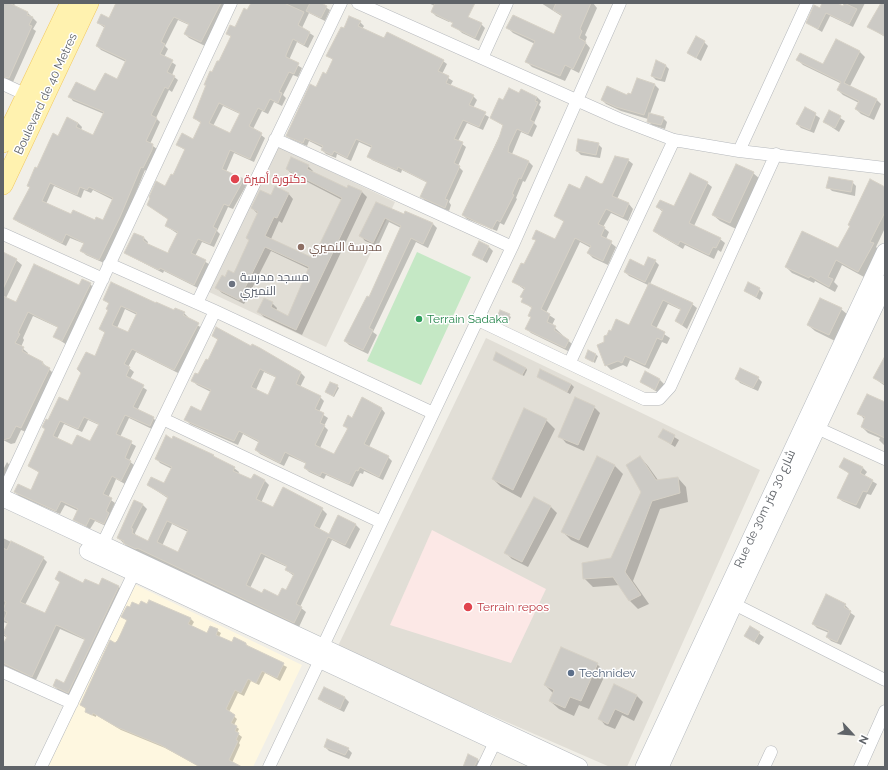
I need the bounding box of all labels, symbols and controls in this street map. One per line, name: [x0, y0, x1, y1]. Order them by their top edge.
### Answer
street label: Boulevard de 40 Metres: [11, 31, 81, 157]
place label: دكتورة أميرة: [244, 172, 306, 186]
marker: دكتورة أميرة: [229, 173, 241, 185]
place label: مدرسة النميري: [309, 240, 382, 254]
marker: مدرسة النميري: [296, 242, 306, 252]
place label: مسجد مدرسة النميري: [240, 270, 309, 298]
marker: مسجد مدرسة النميري: [227, 279, 237, 289]
place label: Terrain Sadaka: [427, 312, 508, 326]
marker: Terrain Sadaka: [414, 314, 424, 324]
street label: Rue de 30m شارع 30 متر: [731, 448, 799, 570]
place label: Terrain repos: [477, 600, 549, 614]
marker: Terrain repos: [462, 601, 474, 613]
place label: Technidev: [579, 666, 636, 680]
marker: Technidev: [566, 668, 576, 678]
north arrow: [832, 714, 872, 754]
text: N: [856, 733, 871, 746]

